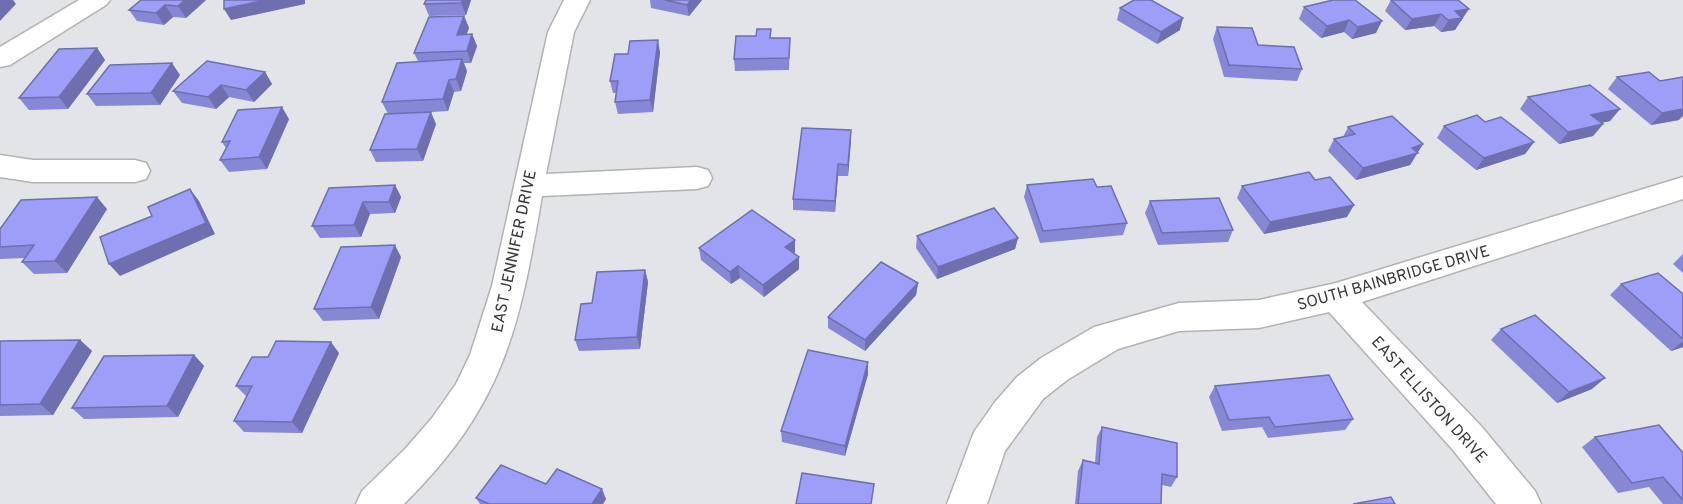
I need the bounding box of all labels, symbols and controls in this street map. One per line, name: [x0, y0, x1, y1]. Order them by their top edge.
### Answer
street label: EAST JENNIFER DRIVE: [488, 168, 542, 335]
street label: SOUTH BAINBRIDGE DRIVE: [1295, 242, 1492, 316]
street label: EAST ELLISTON DRIVE: [1366, 333, 1491, 468]

